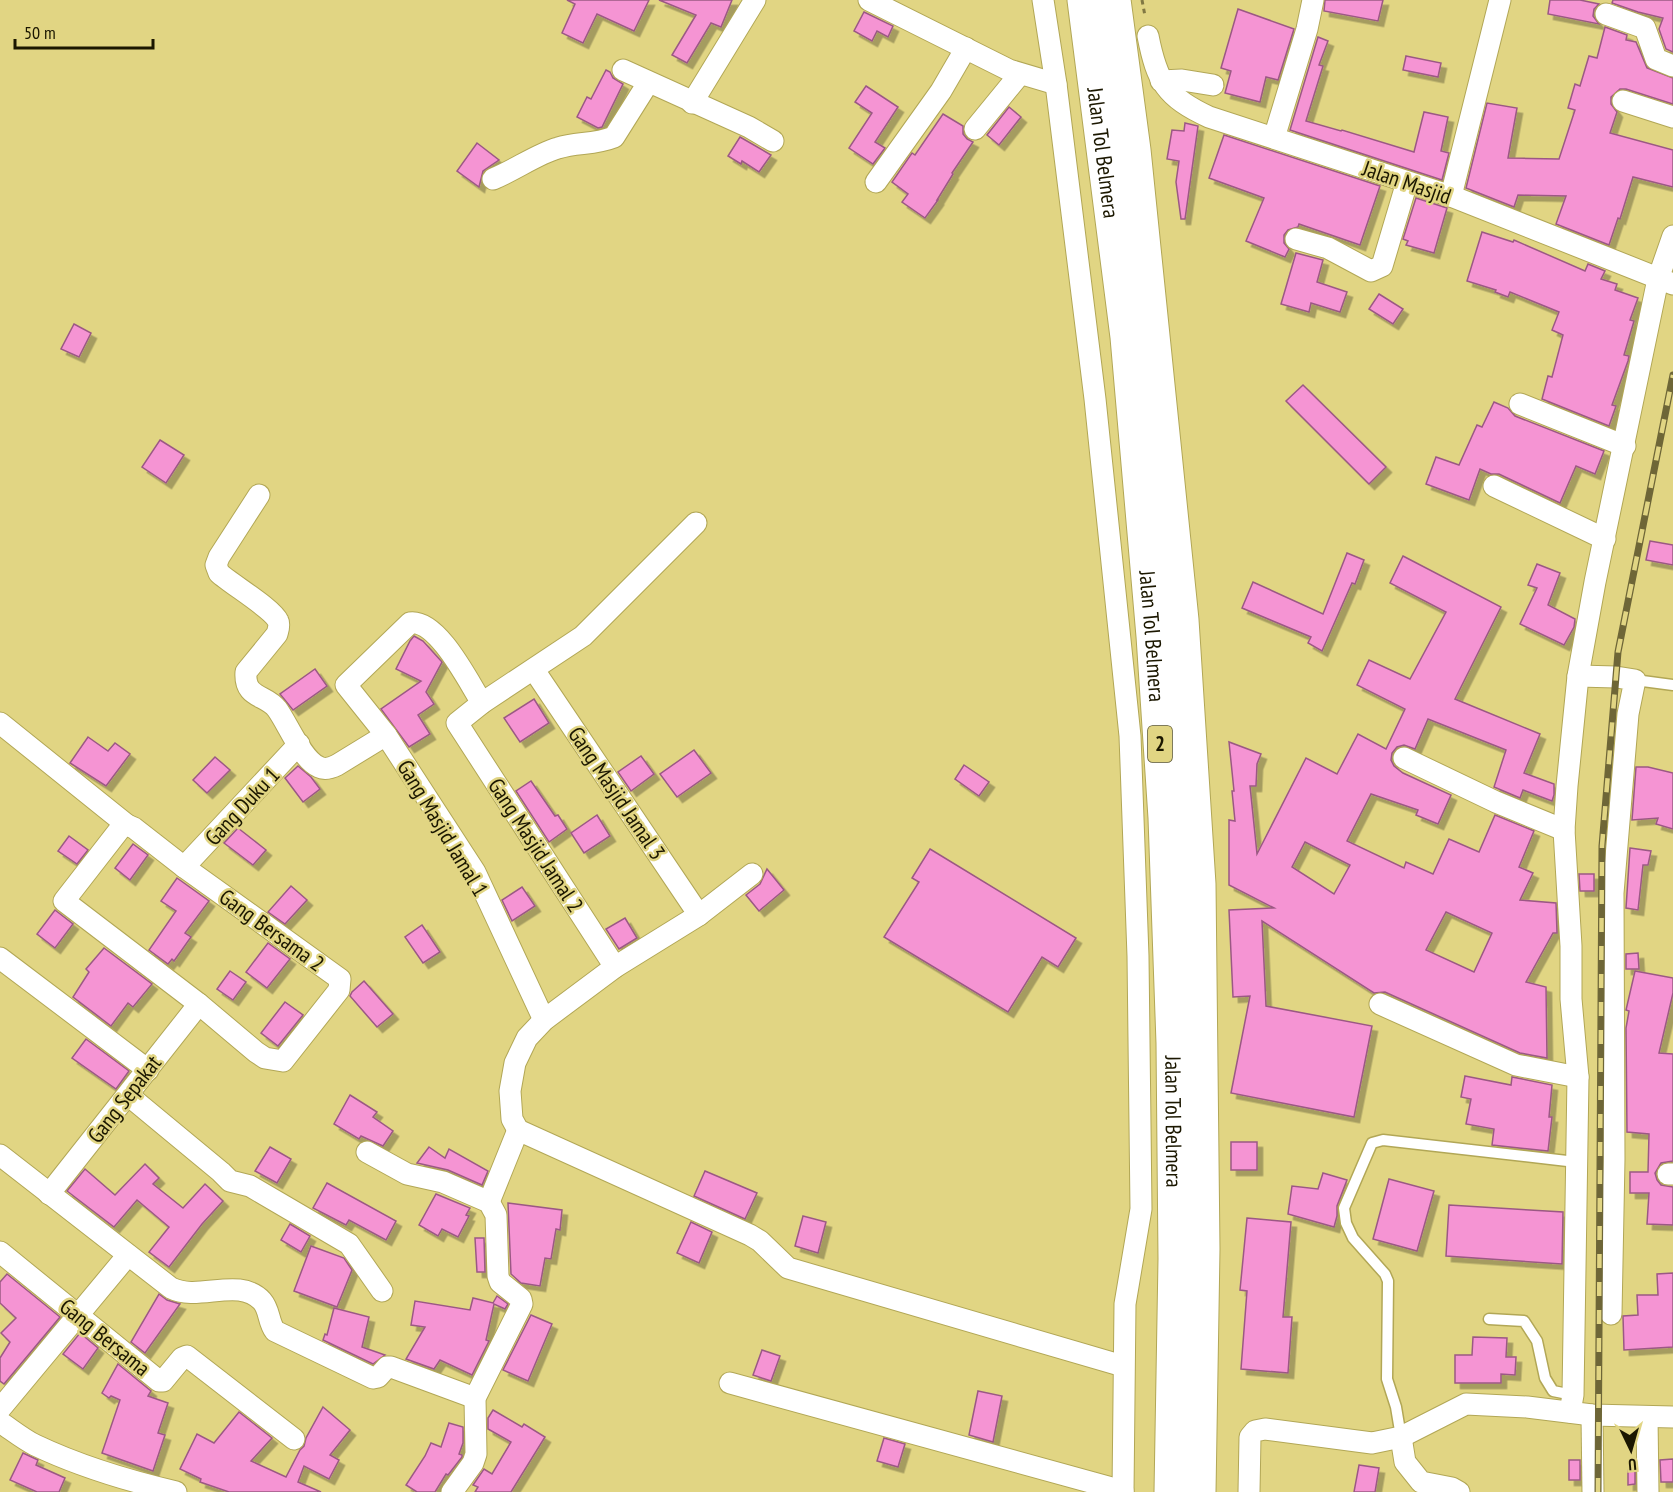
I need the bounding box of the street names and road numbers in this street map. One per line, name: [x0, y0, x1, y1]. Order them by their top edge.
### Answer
street label: Jalan Tol Belmera: [1081, 85, 1126, 220]
street label: Jalan Masjid: [1358, 154, 1455, 210]
street label: Jalan Tol Belmera: [1133, 568, 1171, 703]
street label: Gang Masjid Jamal 3: [562, 721, 672, 865]
road number: 2: [1148, 726, 1172, 762]
street label: Gang Masjid Jamal 1: [391, 755, 495, 901]
street label: Gang Duku 1: [199, 761, 285, 851]
street label: Gang Masjid Jamal 2: [482, 773, 590, 917]
street label: Gang Bersama 2: [214, 883, 330, 977]
street label: Gang Sepakat: [81, 1050, 167, 1148]
street label: Jalan Tol Belmera: [1159, 1055, 1188, 1188]
street label: Gang Bersama: [54, 1292, 156, 1382]

